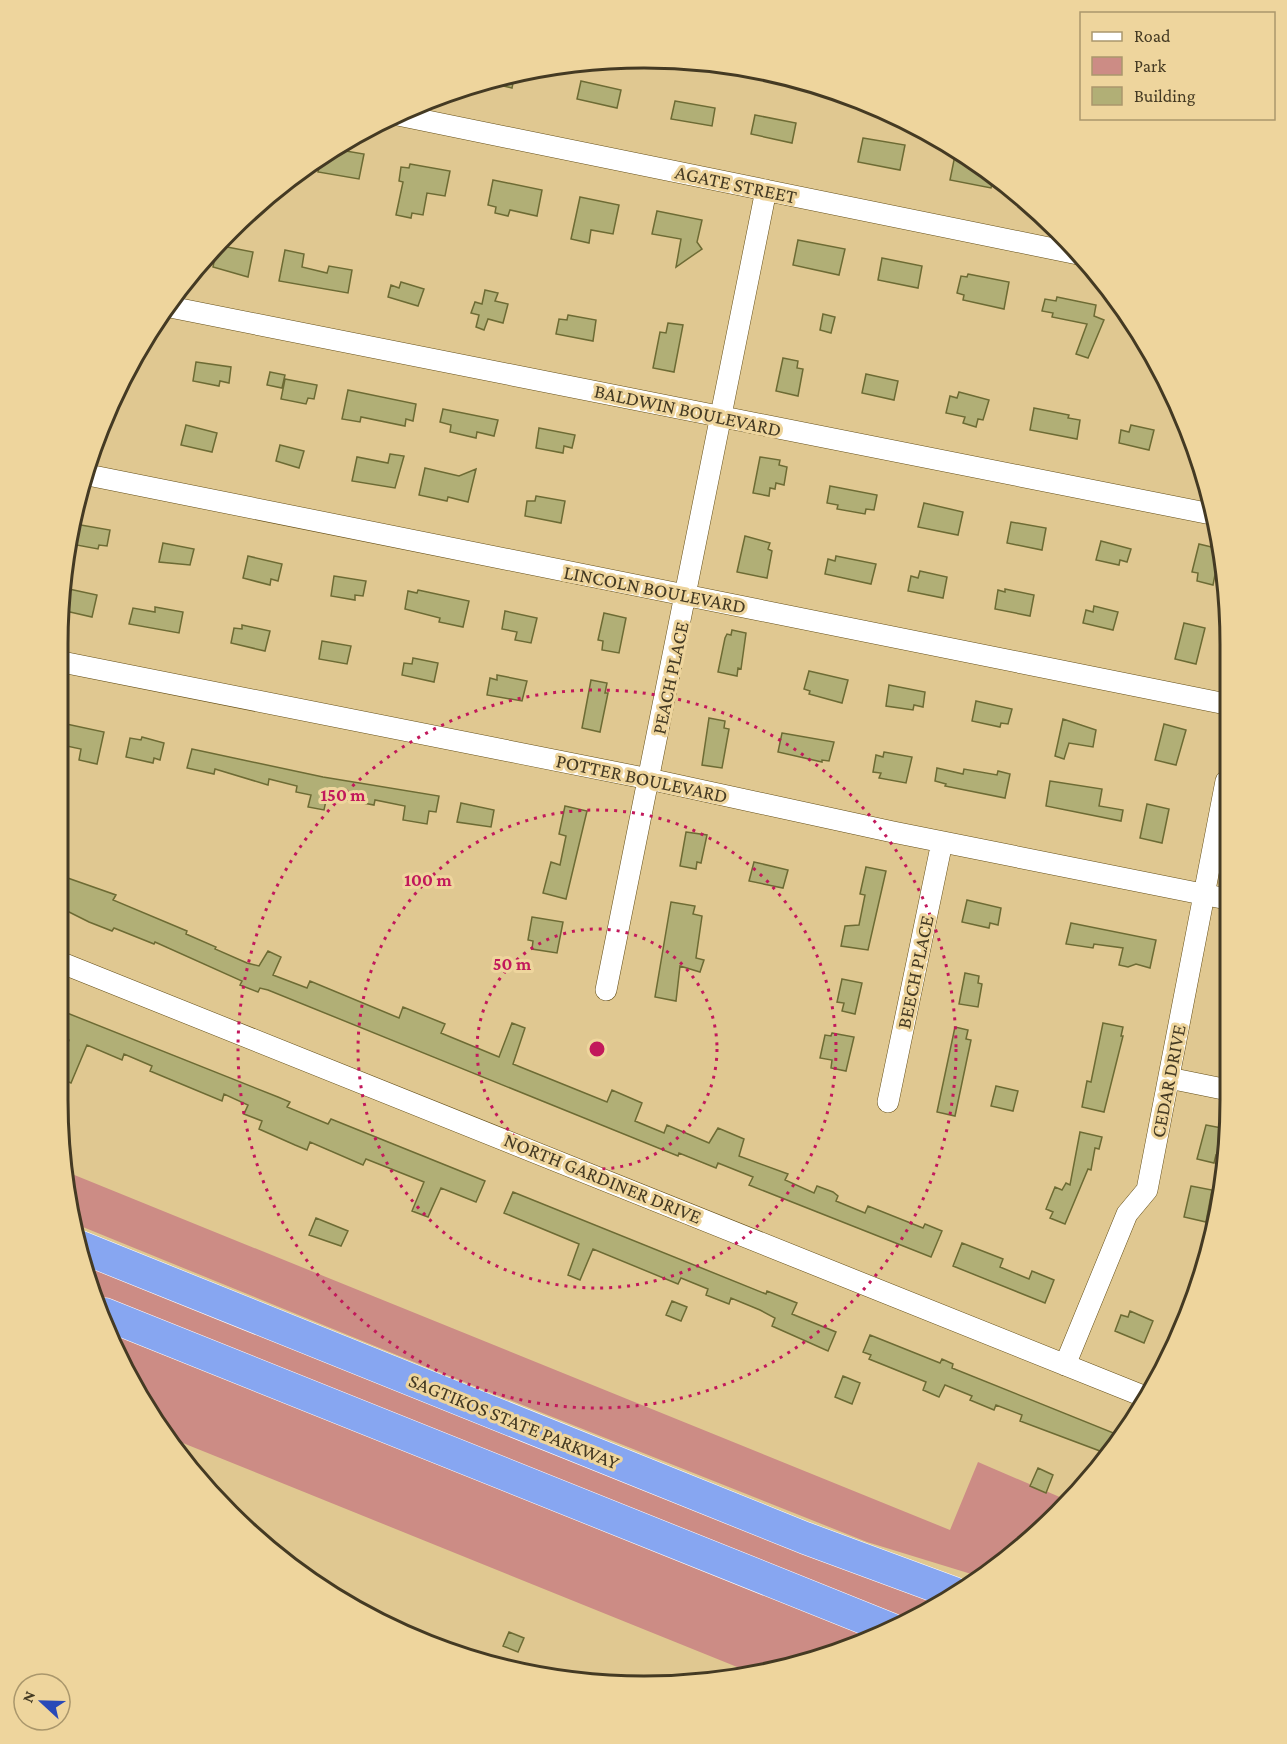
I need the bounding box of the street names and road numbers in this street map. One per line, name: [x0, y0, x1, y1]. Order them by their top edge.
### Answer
street label: AGATE STREET: [673, 160, 799, 208]
street label: BALDWIN BOULEVARD: [592, 379, 784, 441]
street label: LINCOLN BOULEVARD: [562, 561, 748, 617]
street label: PEACH PLACE: [647, 619, 693, 736]
street label: POTTER BOULEVARD: [554, 749, 730, 807]
street label: BEECH PLACE: [892, 913, 938, 1031]
street label: CEDAR DRIVE: [1146, 1022, 1190, 1139]
street label: NORTH GARDINER DRIVE: [501, 1128, 705, 1228]
street label: SAGTIKOS STATE PARKWAY: [406, 1369, 623, 1473]

